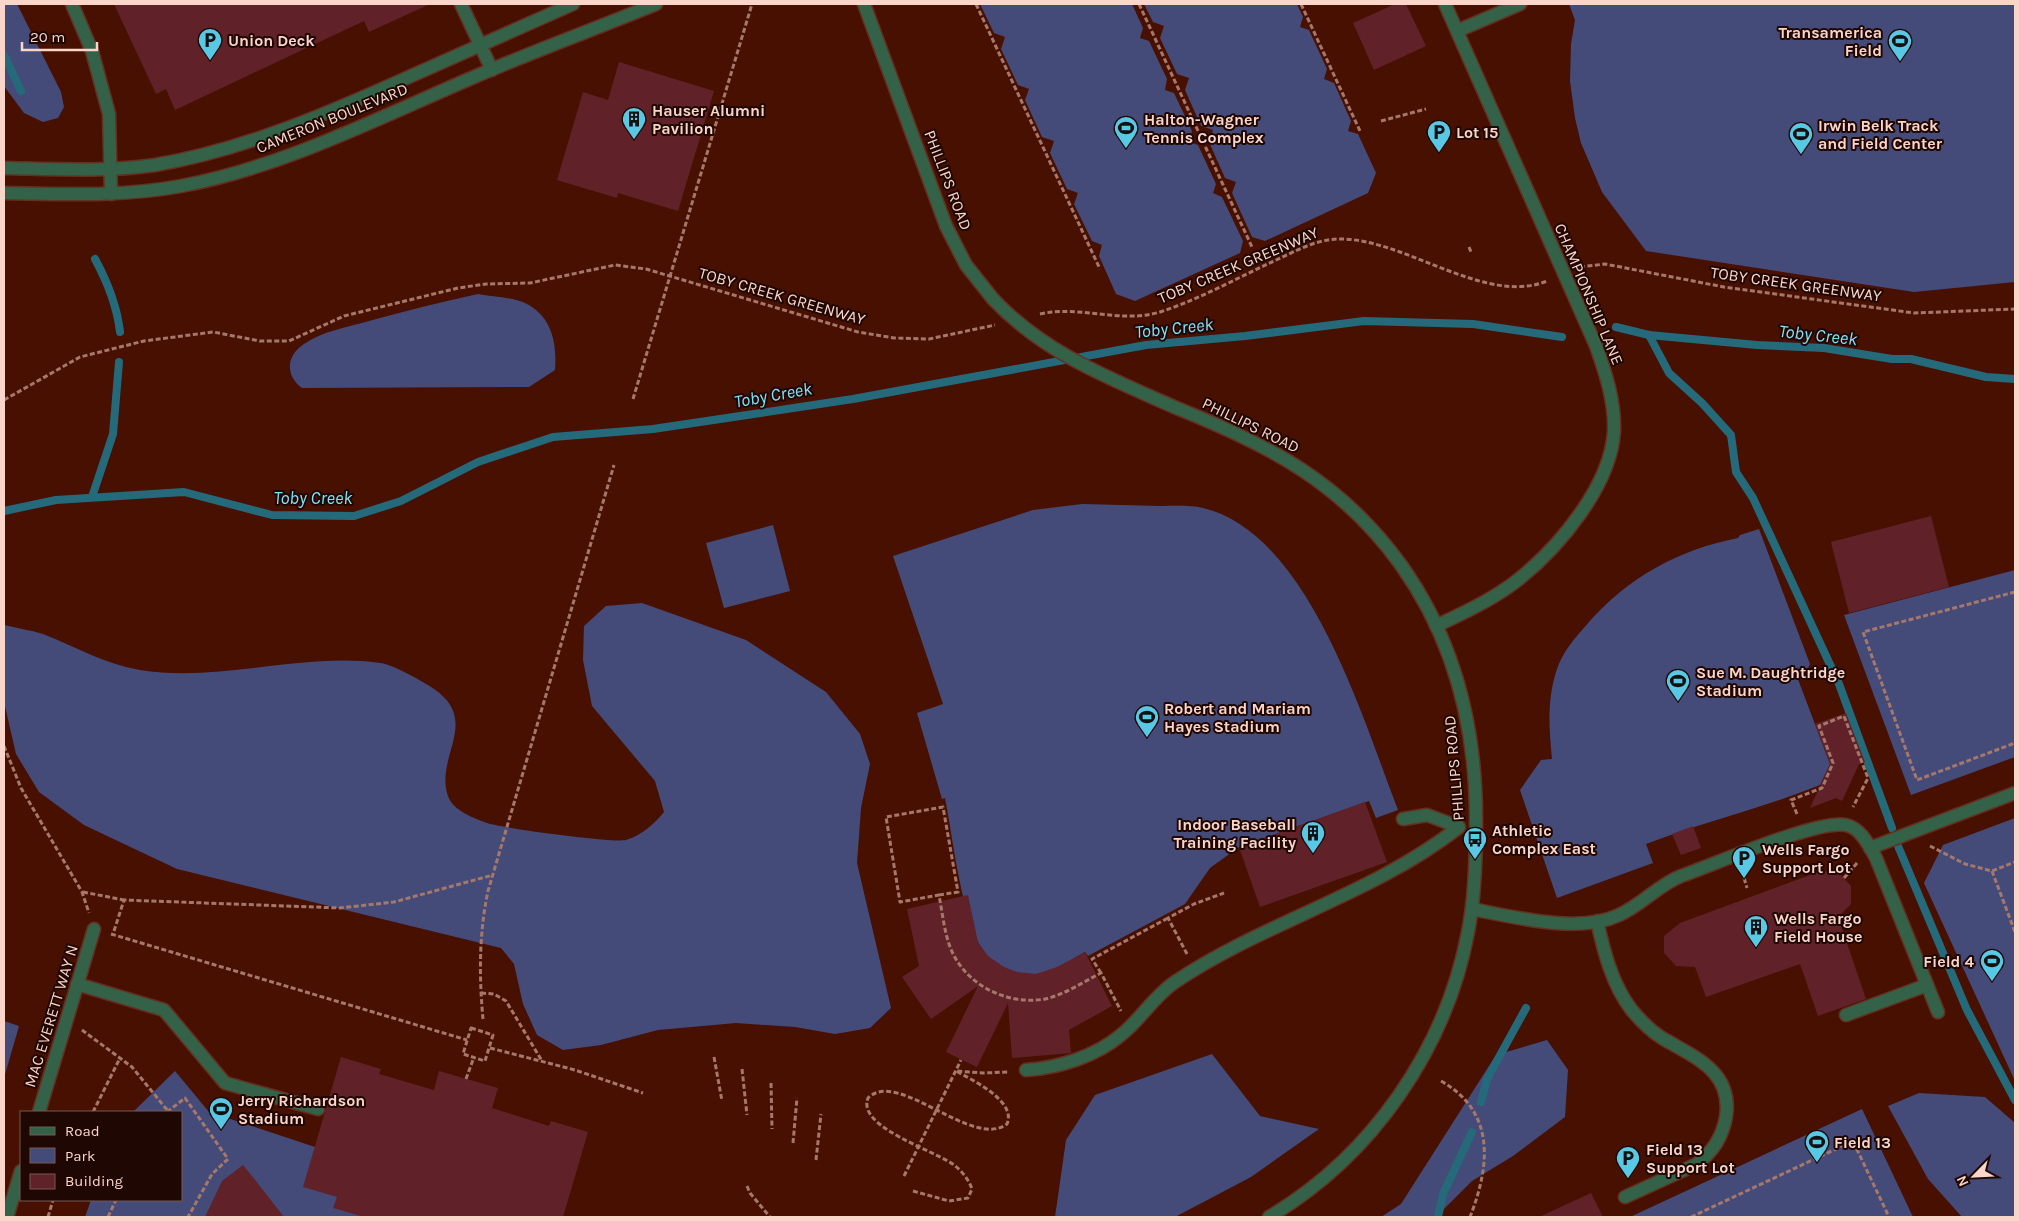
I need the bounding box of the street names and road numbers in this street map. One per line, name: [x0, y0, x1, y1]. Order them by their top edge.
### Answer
street label: CAMERON BOULEVARD: [253, 79, 411, 157]
street label: PHILLIPS ROAD: [920, 127, 976, 233]
street label: CHAMPIONSHIP LANE: [1551, 220, 1627, 368]
street label: TOBY CREEK GREENWAY: [1155, 222, 1321, 307]
street label: TOBY CREEK GREENWAY: [697, 263, 868, 329]
street label: TOBY CREEK GREENWAY: [1709, 263, 1883, 305]
street label: PHILLIPS ROAD: [1199, 393, 1303, 457]
street label: PHILLIPS ROAD: [1440, 715, 1468, 821]
street label: MAC EVERETT WAY N: [20, 942, 82, 1090]

